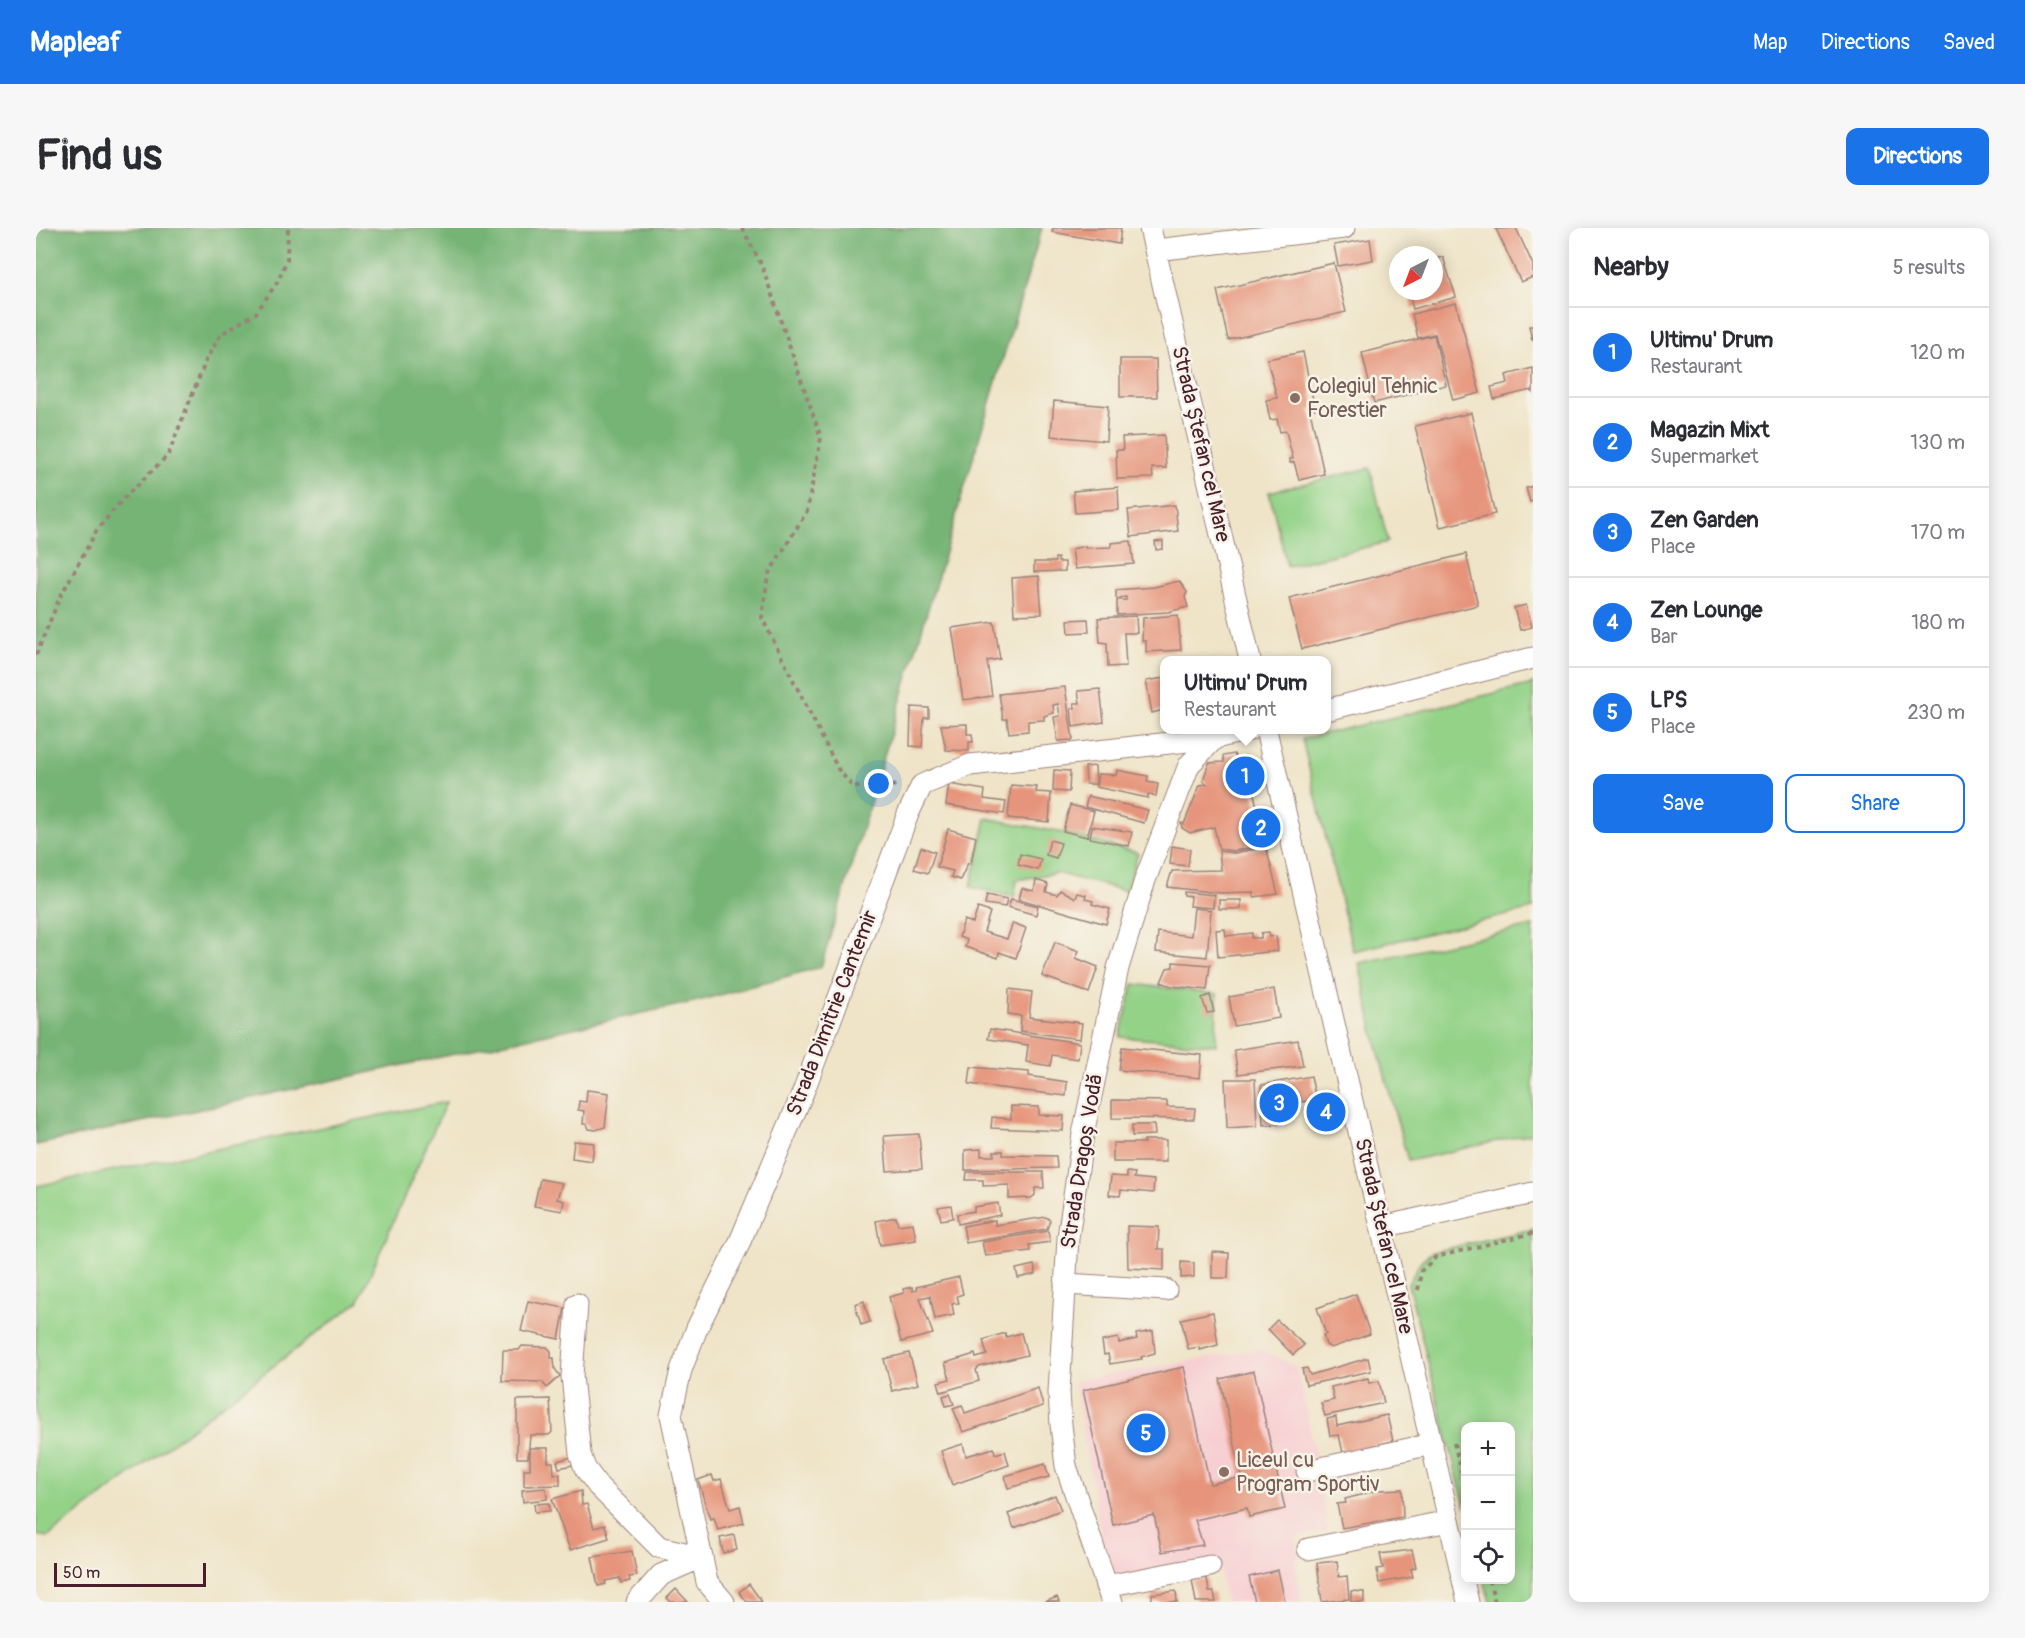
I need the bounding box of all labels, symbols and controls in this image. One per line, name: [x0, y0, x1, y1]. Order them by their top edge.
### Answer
text: Mapleaf: [30, 25, 121, 60]
text: Map: [1753, 29, 1788, 56]
text: Directions: [1821, 29, 1910, 56]
text: Saved: [1943, 29, 1995, 56]
button: Directions: [1846, 128, 1989, 185]
text: Find us: [36, 130, 162, 182]
north arrow: [1389, 246, 1443, 300]
text: Nearby: [1593, 251, 1669, 283]
text: 5 results: [1893, 255, 1965, 280]
text: Ultimu' Drum: [1650, 326, 1773, 354]
text: 1: [1609, 340, 1616, 365]
text: 120 m: [1910, 340, 1965, 365]
street label: Strada Ștefan cel Mare: [1165, 343, 1237, 545]
text: Restaurant: [1650, 354, 1742, 379]
place label: Colegiul Tehnic Forestier: [1307, 373, 1438, 424]
marker: Colegiul Tehnic Forestier: [1288, 391, 1302, 405]
text: Magazin Mixt: [1650, 416, 1769, 444]
text: 2: [1607, 430, 1618, 455]
text: 130 m: [1910, 430, 1965, 455]
text: Supermarket: [1650, 444, 1759, 469]
text: Zen Garden: [1650, 506, 1759, 534]
text: 3: [1607, 520, 1618, 545]
text: 170 m: [1911, 520, 1965, 545]
text: Place: [1650, 534, 1695, 559]
text: Zen Lounge: [1650, 596, 1762, 624]
text: 4: [1607, 610, 1618, 635]
text: 180 m: [1911, 610, 1965, 635]
text: Bar: [1650, 624, 1678, 649]
popup: [1160, 656, 1331, 734]
text: Ultimu' Drum: [1184, 669, 1307, 697]
text: LPS: [1650, 686, 1687, 714]
text: Restaurant: [1184, 697, 1276, 722]
text: 5: [1607, 700, 1618, 725]
text: 230 m: [1908, 700, 1965, 725]
text: Place: [1650, 714, 1695, 739]
pin: 1: [1226, 754, 1264, 798]
your location: [864, 769, 893, 798]
button: Save: [1593, 774, 1773, 833]
button: Share: [1785, 774, 1965, 833]
pin: 2: [1242, 806, 1280, 850]
street label: Strada Dimitrie Cantemir: [780, 906, 884, 1120]
street label: Strada Dragoș Vodă: [1055, 1071, 1109, 1251]
pin: 3: [1260, 1080, 1298, 1126]
pin: 4: [1306, 1090, 1346, 1134]
street label: Strada Ștefan cel Mare: [1348, 1135, 1420, 1337]
pin: 5: [1126, 1410, 1166, 1456]
map controls: [1461, 1422, 1515, 1584]
button: +: [1461, 1422, 1515, 1476]
place label: Liceul cu Program Sportiv: [1236, 1447, 1380, 1498]
marker: Liceul cu Program Sportiv: [1217, 1465, 1231, 1479]
button: −: [1461, 1476, 1515, 1530]
button: locate: [1461, 1530, 1515, 1584]
scale bar: [54, 1560, 206, 1588]
text: 50 m: [63, 1563, 100, 1583]

